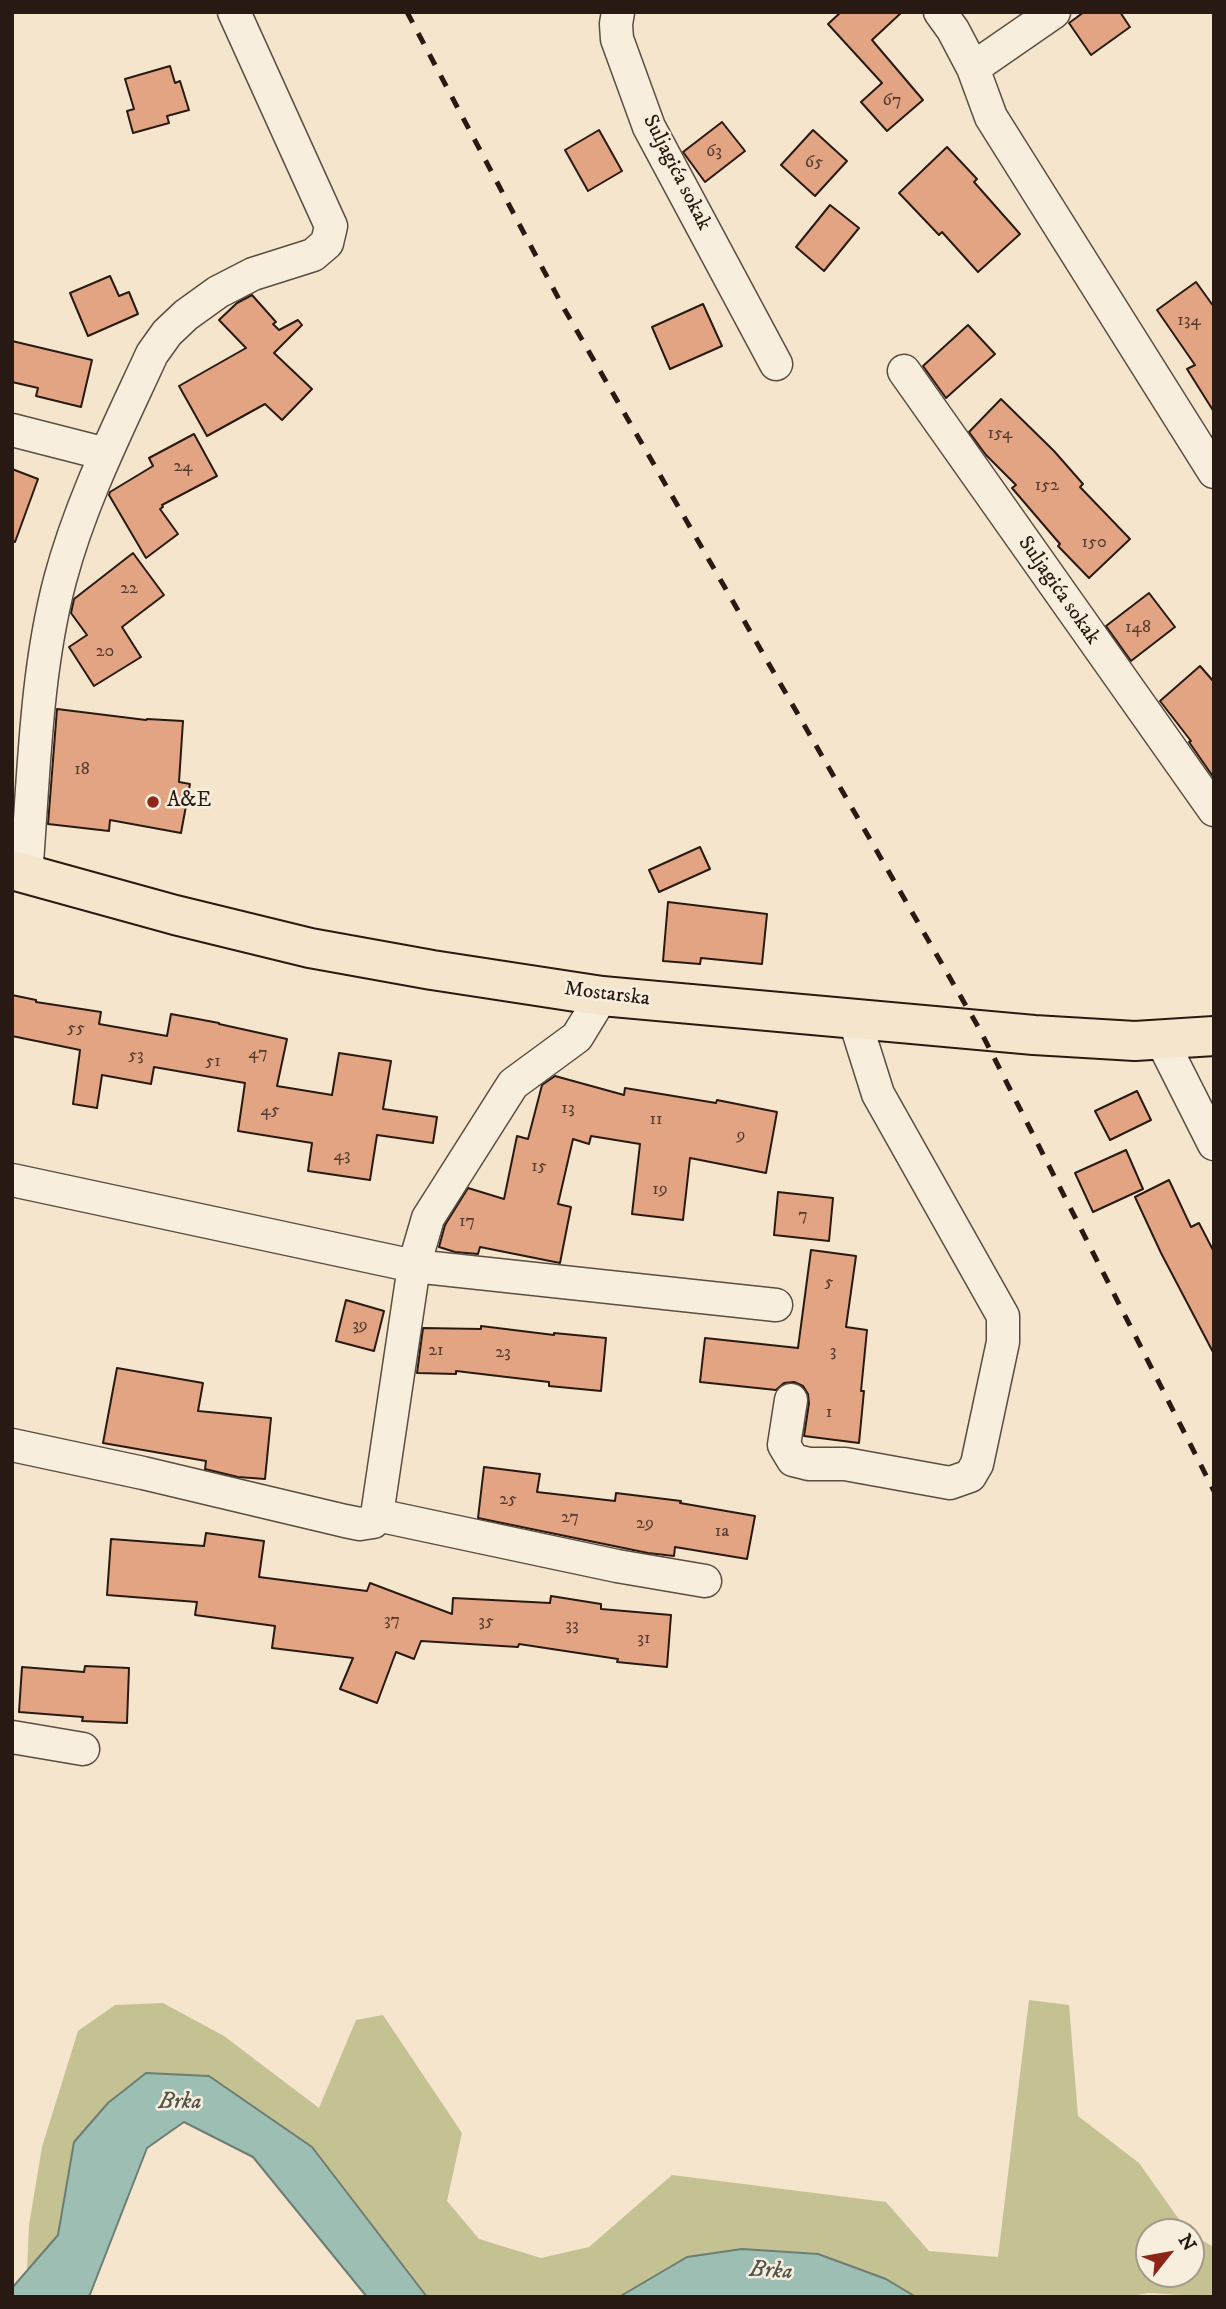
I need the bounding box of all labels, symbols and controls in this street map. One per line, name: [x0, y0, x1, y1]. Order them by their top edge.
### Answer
house number: 67: [883, 90, 901, 112]
street label: Suljagića sokak: [636, 111, 716, 235]
house number: 63: [706, 141, 722, 163]
house number: 65: [805, 152, 823, 174]
house number: 134: [1177, 310, 1201, 332]
house number: 154: [988, 423, 1012, 445]
house number: 24: [173, 456, 193, 478]
house number: 152: [1035, 475, 1059, 497]
street label: Suljagića sokak: [1011, 532, 1105, 650]
house number: 150: [1081, 532, 1107, 554]
house number: 22: [120, 578, 138, 600]
house number: 148: [1125, 617, 1151, 639]
house number: 20: [96, 641, 114, 663]
house number: 18: [74, 759, 90, 781]
place label: A&E: [167, 789, 211, 815]
marker: A&E: [145, 794, 161, 810]
street label: Mostarska: [563, 977, 651, 1013]
house number: 55: [67, 1018, 85, 1040]
house number: 47: [248, 1043, 268, 1065]
house number: 53: [128, 1045, 144, 1067]
house number: 51: [205, 1051, 221, 1073]
house number: 13: [561, 1098, 575, 1120]
house number: 45: [260, 1100, 280, 1122]
house number: 11: [649, 1109, 663, 1131]
house number: 9: [737, 1125, 745, 1147]
house number: 43: [333, 1145, 351, 1167]
house number: 15: [531, 1156, 547, 1178]
house number: 19: [652, 1179, 668, 1201]
house number: 7: [798, 1205, 808, 1227]
house number: 17: [459, 1211, 475, 1233]
house number: 5: [825, 1272, 833, 1294]
house number: 39: [352, 1315, 368, 1337]
house number: 21: [428, 1340, 444, 1362]
house number: 3: [830, 1341, 836, 1363]
house number: 23: [495, 1342, 511, 1364]
house number: 1: [826, 1402, 832, 1424]
house number: 25: [499, 1489, 517, 1511]
house number: 27: [561, 1507, 579, 1529]
house number: 29: [636, 1513, 654, 1535]
house number: 1a: [715, 1521, 729, 1543]
house number: 37: [384, 1610, 400, 1632]
house number: 35: [478, 1611, 494, 1633]
house number: 33: [565, 1615, 579, 1637]
house number: 31: [637, 1628, 651, 1650]
water label: Brka: [158, 2089, 202, 2117]
north arrow: [1135, 2218, 1205, 2288]
text: N: [1173, 2230, 1201, 2256]
water label: Brka: [749, 2257, 793, 2287]

